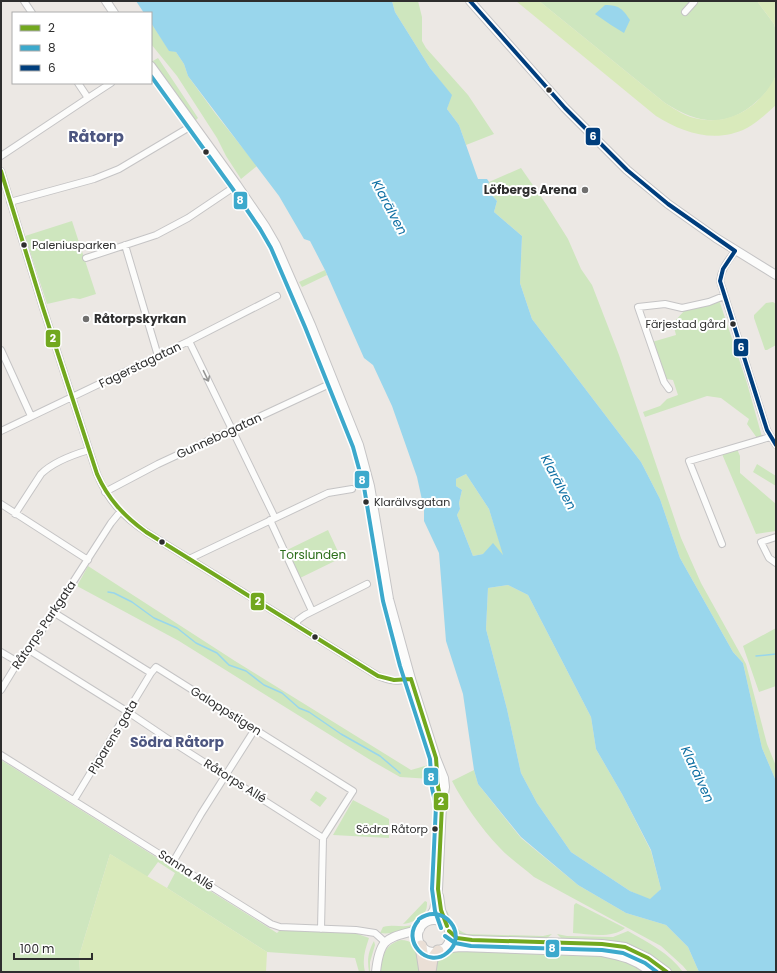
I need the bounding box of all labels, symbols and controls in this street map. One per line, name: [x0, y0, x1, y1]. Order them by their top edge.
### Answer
legend: [12, 12, 152, 84]
text: 2: [48, 19, 55, 36]
text: 8: [48, 39, 56, 56]
text: 6: [48, 59, 56, 76]
unlabelled marker: [544, 85, 554, 95]
district label: Råtorp: [68, 125, 124, 148]
line badge: 6: [585, 127, 601, 146]
text: 6: [589, 128, 597, 144]
unlabelled marker: [201, 147, 211, 157]
water label: Klarälven: [367, 176, 412, 238]
place label: Löfbergs Arena: [484, 181, 577, 198]
marker: Löfbergs Arena: [580, 185, 590, 195]
line badge: 8: [233, 191, 248, 210]
text: 8: [236, 192, 244, 208]
place label: Paleniusparken: [32, 237, 116, 253]
marker: Paleniusparken: [19, 240, 29, 250]
place label: Råtorpskyrkan: [94, 310, 186, 327]
marker: Råtorpskyrkan: [81, 314, 91, 324]
place label: Färjestad gård: [645, 316, 726, 332]
marker: Färjestad gård: [728, 319, 738, 329]
line badge: 2: [45, 329, 61, 348]
text: 2: [50, 330, 56, 346]
street label: Fagerstagatan: [96, 337, 184, 392]
line badge: 6: [733, 338, 749, 357]
text: 6: [737, 339, 745, 355]
one-way arrow: [203, 370, 210, 382]
street label: Gunnebogatan: [174, 408, 264, 463]
water label: Klarälven: [536, 451, 581, 513]
line badge: 8: [354, 470, 370, 489]
text: 8: [358, 472, 366, 488]
place label: Klarälvsgatan: [374, 494, 450, 510]
marker: Klarälvsgatan: [361, 497, 371, 507]
unlabelled marker: [157, 537, 167, 547]
park label: Torslunden: [280, 546, 346, 563]
street label: Råtorps Parkgata: [7, 577, 80, 673]
line badge: 2: [250, 592, 265, 611]
text: 2: [255, 593, 261, 609]
unlabelled marker: [310, 632, 320, 642]
street label: Galoppstigen: [187, 682, 265, 739]
street label: Piparens gata: [84, 696, 141, 777]
district label: Södra Råtorp: [130, 732, 225, 752]
water label: Klarälven: [676, 743, 719, 806]
street label: Råtorps Allé: [201, 755, 270, 807]
line badge: 8: [423, 767, 439, 786]
text: 8: [427, 769, 435, 785]
line badge: 2: [433, 792, 449, 811]
text: 2: [438, 793, 444, 809]
place label: Södra Råtorp: [356, 821, 428, 837]
marker: Södra Råtorp: [430, 824, 440, 834]
street label: Sanna Allé: [155, 845, 217, 894]
scale bar: [14, 935, 92, 961]
line badge: 8: [545, 939, 560, 958]
text: 100 m: [20, 940, 54, 957]
text: 8: [548, 940, 556, 956]

